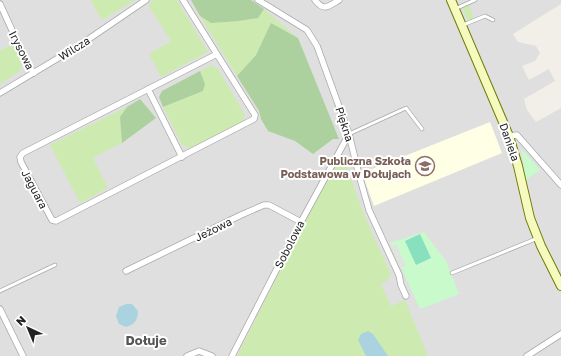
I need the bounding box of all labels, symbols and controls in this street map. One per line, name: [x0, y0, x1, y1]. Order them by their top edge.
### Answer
street label: Irysowa: [7, 29, 37, 71]
street label: Wilcza: [56, 33, 92, 63]
street label: Piękna: [333, 105, 357, 143]
street label: Daniela: [497, 121, 523, 163]
place label: Publiczna Szkoła Podstawowa w Dołujach: [280, 154, 411, 180]
school or university icon: Publiczna Szkoła Podstawowa w Dołujach: [414, 155, 436, 177]
street label: Jaguara: [19, 167, 51, 211]
street label: Jeżowa: [192, 215, 234, 243]
street label: Sobolowa: [271, 218, 307, 270]
north arrow: [8, 308, 48, 348]
text: N: [13, 313, 28, 328]
district label: Dołuje: [125, 332, 167, 348]

